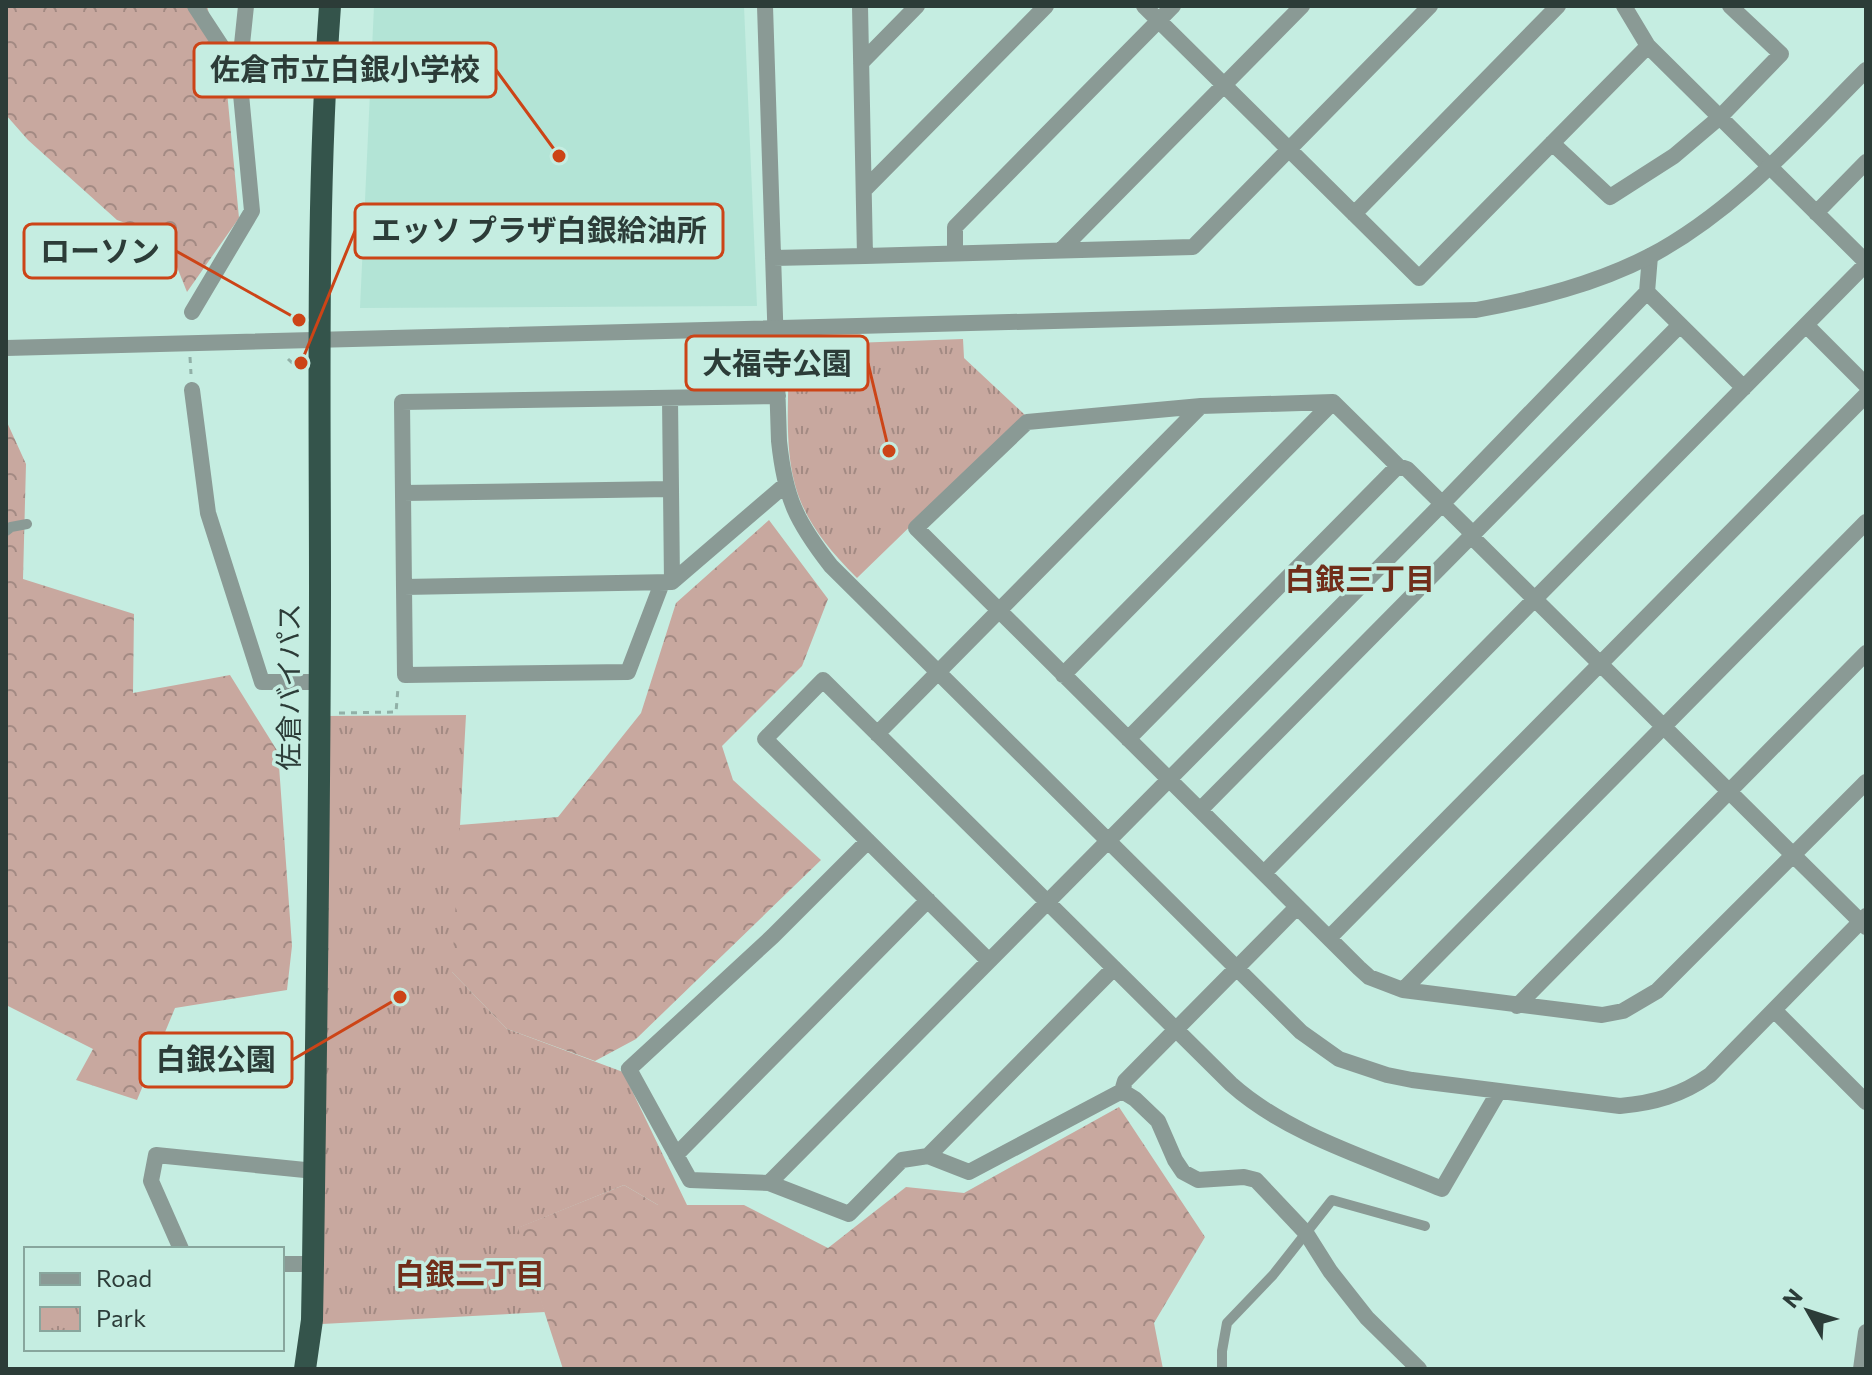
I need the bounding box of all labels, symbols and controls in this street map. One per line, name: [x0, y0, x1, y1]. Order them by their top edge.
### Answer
callout: 佐倉市立白銀小学校: [194, 43, 496, 97]
text: 佐倉市立白銀小学校: [210, 49, 480, 86]
callout: エッソ プラザ白銀給油所: [355, 204, 723, 258]
text: エッソ プラザ白銀給油所: [371, 210, 707, 247]
callout: ローソン: [24, 224, 176, 278]
text: ローソン: [40, 231, 160, 268]
callout: 大福寺公園: [686, 336, 868, 390]
text: 大福寺公園: [702, 343, 852, 380]
district label: 白銀三丁目: [1285, 559, 1435, 596]
street label: 佐倉バイパス: [271, 603, 305, 771]
callout: 白銀公園: [140, 1033, 292, 1087]
text: 白銀公園: [156, 1039, 276, 1076]
legend: [24, 1247, 284, 1351]
district label: 白銀二丁目: [395, 1254, 545, 1291]
text: Road: [96, 1263, 152, 1292]
north arrow: [1768, 1271, 1848, 1351]
text: N: [1776, 1283, 1808, 1313]
text: Park: [96, 1303, 146, 1332]

